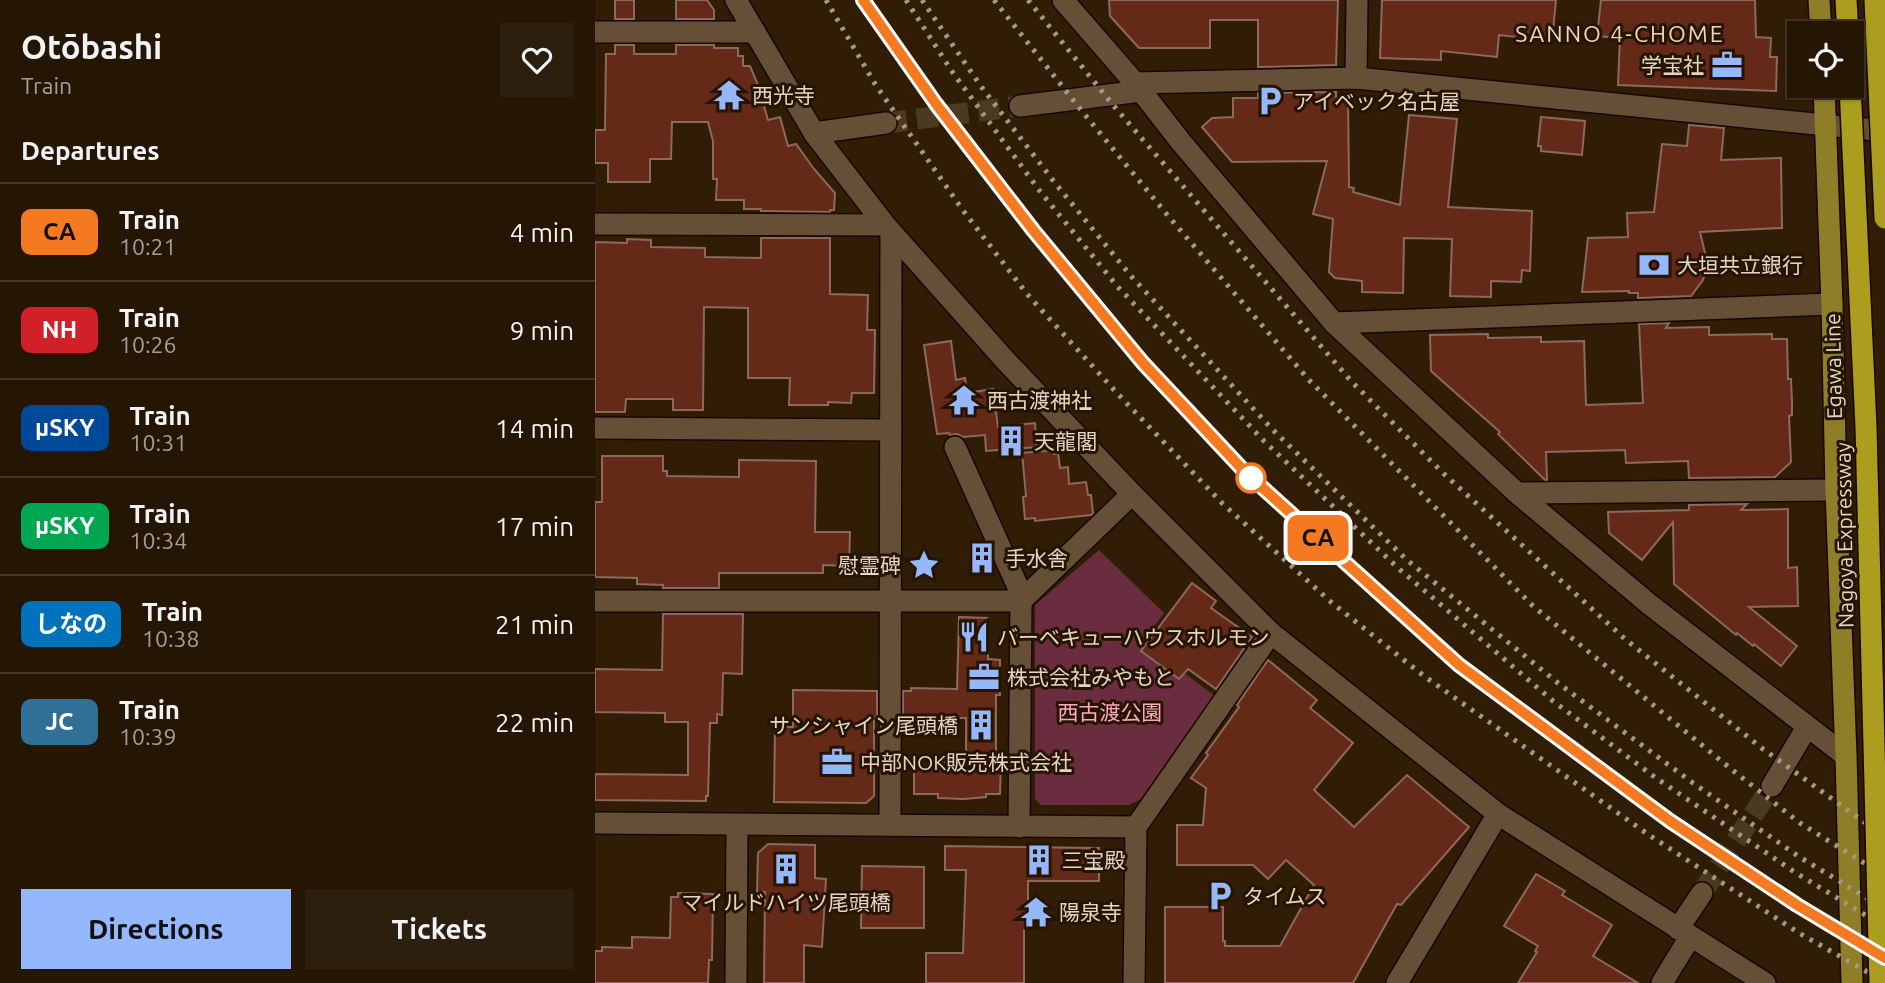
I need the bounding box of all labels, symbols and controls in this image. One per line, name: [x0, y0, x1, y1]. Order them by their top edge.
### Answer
district label: SANNO 4-CHOME: [1515, 21, 1725, 46]
map controls: [1787, 21, 1864, 98]
button: locate: [1787, 21, 1864, 98]
button: heart: [500, 23, 574, 97]
text: Otōbashi: [21, 28, 162, 65]
office icon: 学宝社: [1710, 48, 1744, 82]
place label: 学宝社: [1641, 53, 1704, 77]
text: Train: [21, 73, 72, 98]
temple icon: 西光寺: [712, 78, 746, 112]
place label: 西光寺: [752, 83, 815, 107]
parking icon: アイベック名古屋: [1253, 84, 1287, 118]
place label: アイベック名古屋: [1293, 89, 1460, 113]
text: Departures: [21, 136, 159, 165]
text: Train: [119, 205, 180, 234]
text: CA: [43, 218, 76, 245]
text: 4 min: [510, 218, 574, 247]
text: 10:21: [119, 234, 177, 259]
bank icon: 大垣共立銀行: [1637, 248, 1671, 282]
place label: 大垣共立銀行: [1677, 253, 1803, 277]
text: Train: [119, 303, 180, 332]
street label: Egawa Line: [1820, 313, 1846, 419]
text: NH: [42, 316, 77, 343]
text: 9 min: [510, 316, 574, 345]
text: 10:26: [119, 332, 177, 357]
temple icon: 西古渡神社: [947, 383, 981, 417]
place label: 西古渡神社: [987, 388, 1092, 412]
text: Train: [130, 401, 191, 430]
text: μSKY: [35, 414, 95, 441]
text: 14 min: [495, 414, 574, 443]
building icon: 天龍閣: [994, 424, 1028, 458]
place label: 天龍閣: [1034, 429, 1097, 453]
text: 10:31: [130, 430, 187, 455]
street label: Nagoya Expressway: [1830, 442, 1858, 628]
unlabelled marker: [1236, 463, 1266, 493]
text: Train: [130, 499, 191, 528]
text: μSKY: [35, 512, 95, 539]
text: 17 min: [495, 512, 574, 541]
line badge: CA: [1287, 515, 1349, 561]
text: CA: [1302, 524, 1334, 551]
text: 10:34: [130, 528, 187, 553]
building icon: 手水舎: [965, 541, 999, 575]
place label: 手水舎: [1005, 546, 1068, 570]
place icon: 慰霊碑: [907, 548, 941, 582]
place label: 慰霊碑: [838, 553, 901, 577]
text: Train: [142, 597, 203, 626]
text: しなの: [35, 610, 107, 637]
text: 21 min: [495, 610, 574, 639]
restaurant icon: バーベキューハウスホルモン: [957, 620, 991, 654]
place label: バーベキューハウスホルモン: [997, 625, 1270, 649]
text: 10:38: [142, 626, 200, 651]
office icon: 株式会社みやもと: [967, 660, 1001, 694]
place label: 株式会社みやもと: [1007, 665, 1175, 689]
text: Train: [119, 695, 180, 724]
park label: 西古渡公園: [1058, 700, 1163, 724]
text: JC: [46, 708, 73, 735]
text: 22 min: [495, 708, 574, 737]
building icon: サンシャイン尾頭橋: [964, 708, 998, 742]
place label: サンシャイン尾頭橋: [769, 713, 958, 737]
text: 10:39: [119, 724, 177, 749]
office icon: 中部NOK販売株式会社: [820, 745, 854, 779]
place label: 中部NOK販売株式会社: [860, 750, 1072, 774]
building icon: 三宝殿: [1022, 843, 1056, 877]
place label: 三宝殿: [1062, 848, 1125, 872]
building icon: マイルドハイツ尾頭橋: [769, 852, 803, 886]
parking icon: タイムス: [1203, 879, 1237, 913]
place label: タイムス: [1243, 884, 1327, 908]
button: Directions: [21, 889, 291, 969]
button: Tickets: [305, 889, 574, 969]
place label: マイルドハイツ尾頭橋: [681, 890, 891, 914]
temple icon: 陽泉寺: [1019, 895, 1053, 929]
place label: 陽泉寺: [1059, 900, 1122, 924]

